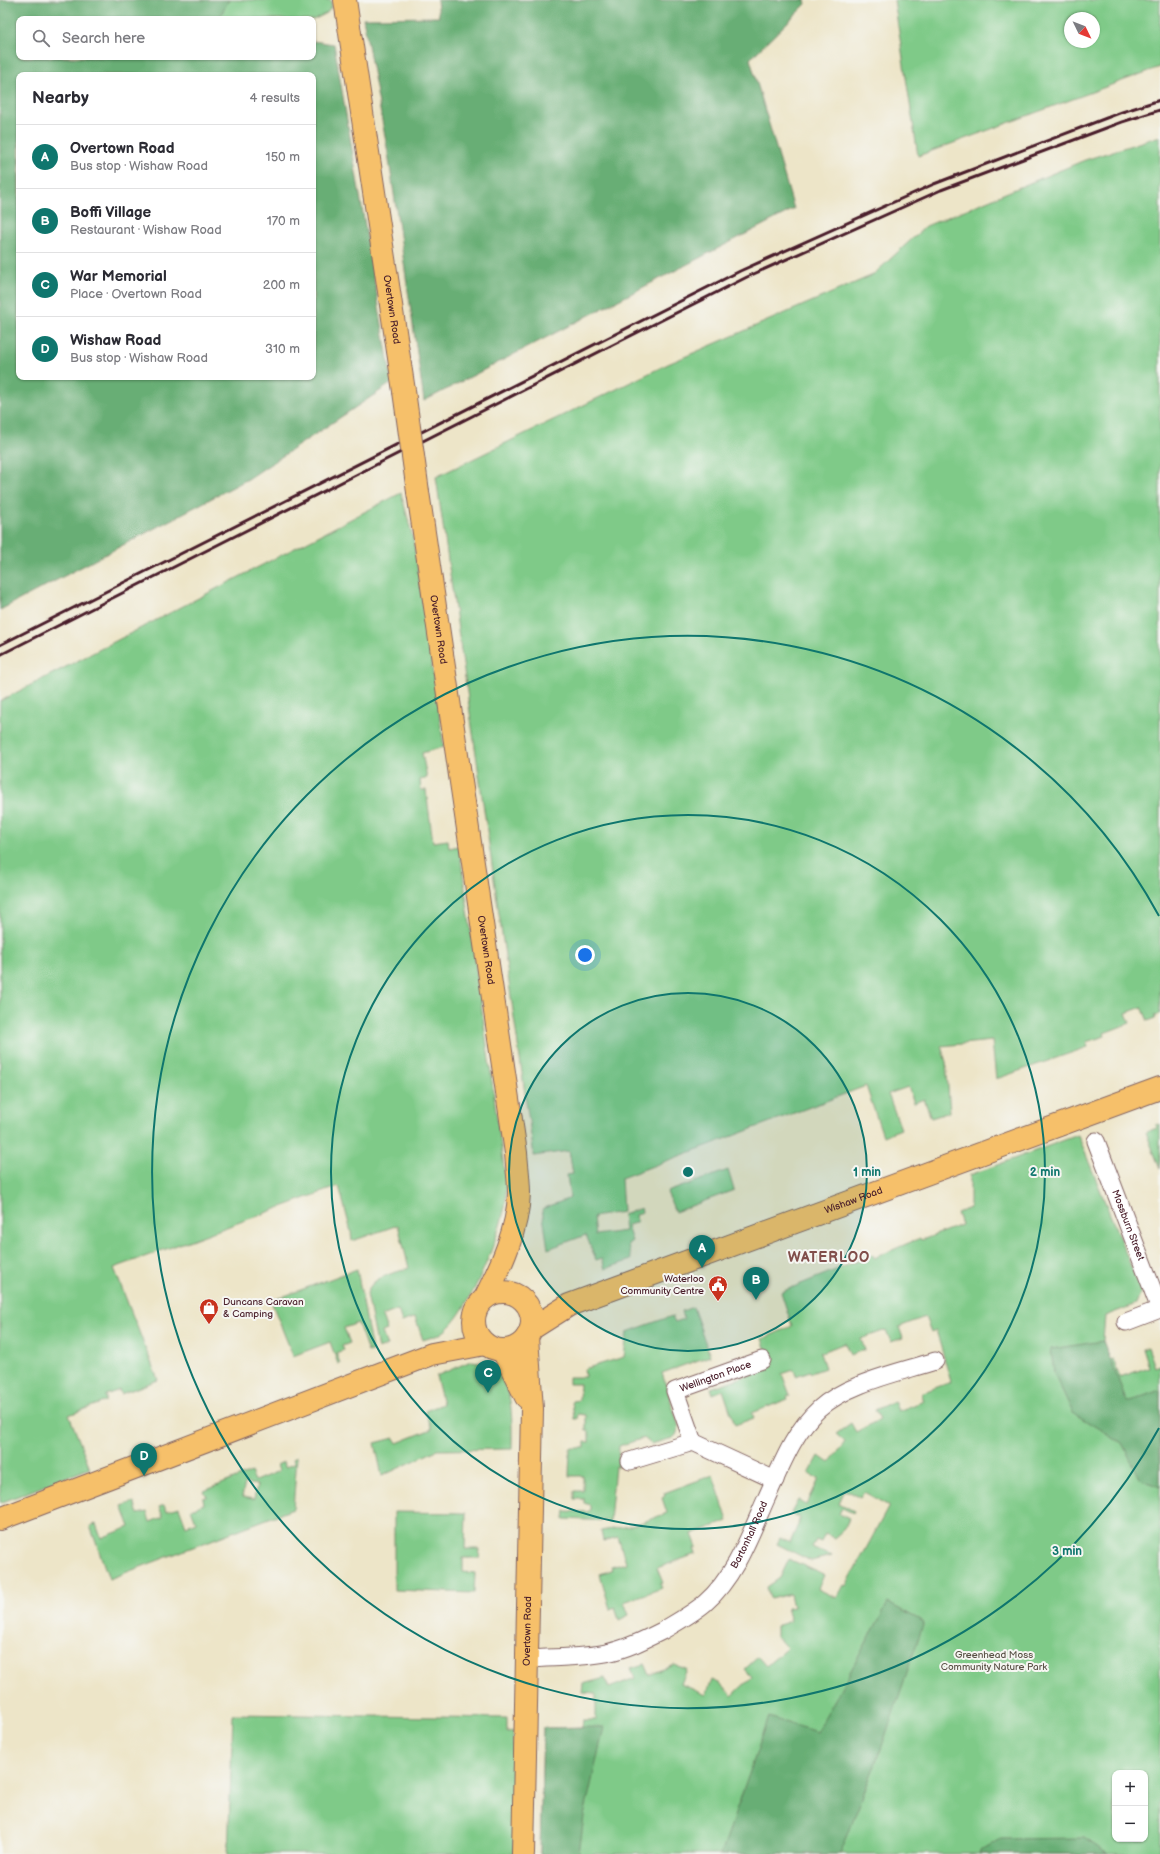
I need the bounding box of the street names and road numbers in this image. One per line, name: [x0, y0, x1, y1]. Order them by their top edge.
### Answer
street label: Overtown Road: [381, 274, 403, 345]
street label: Overtown Road: [427, 594, 449, 665]
street label: Overtown Road: [475, 915, 497, 986]
street label: Wishaw Road: [823, 1184, 884, 1217]
street label: Mossburn Street: [1109, 1188, 1147, 1262]
street label: Wellington Place: [678, 1358, 753, 1395]
street label: Bartonhall Road: [728, 1499, 770, 1571]
street label: Overtown Road: [521, 1596, 534, 1666]

